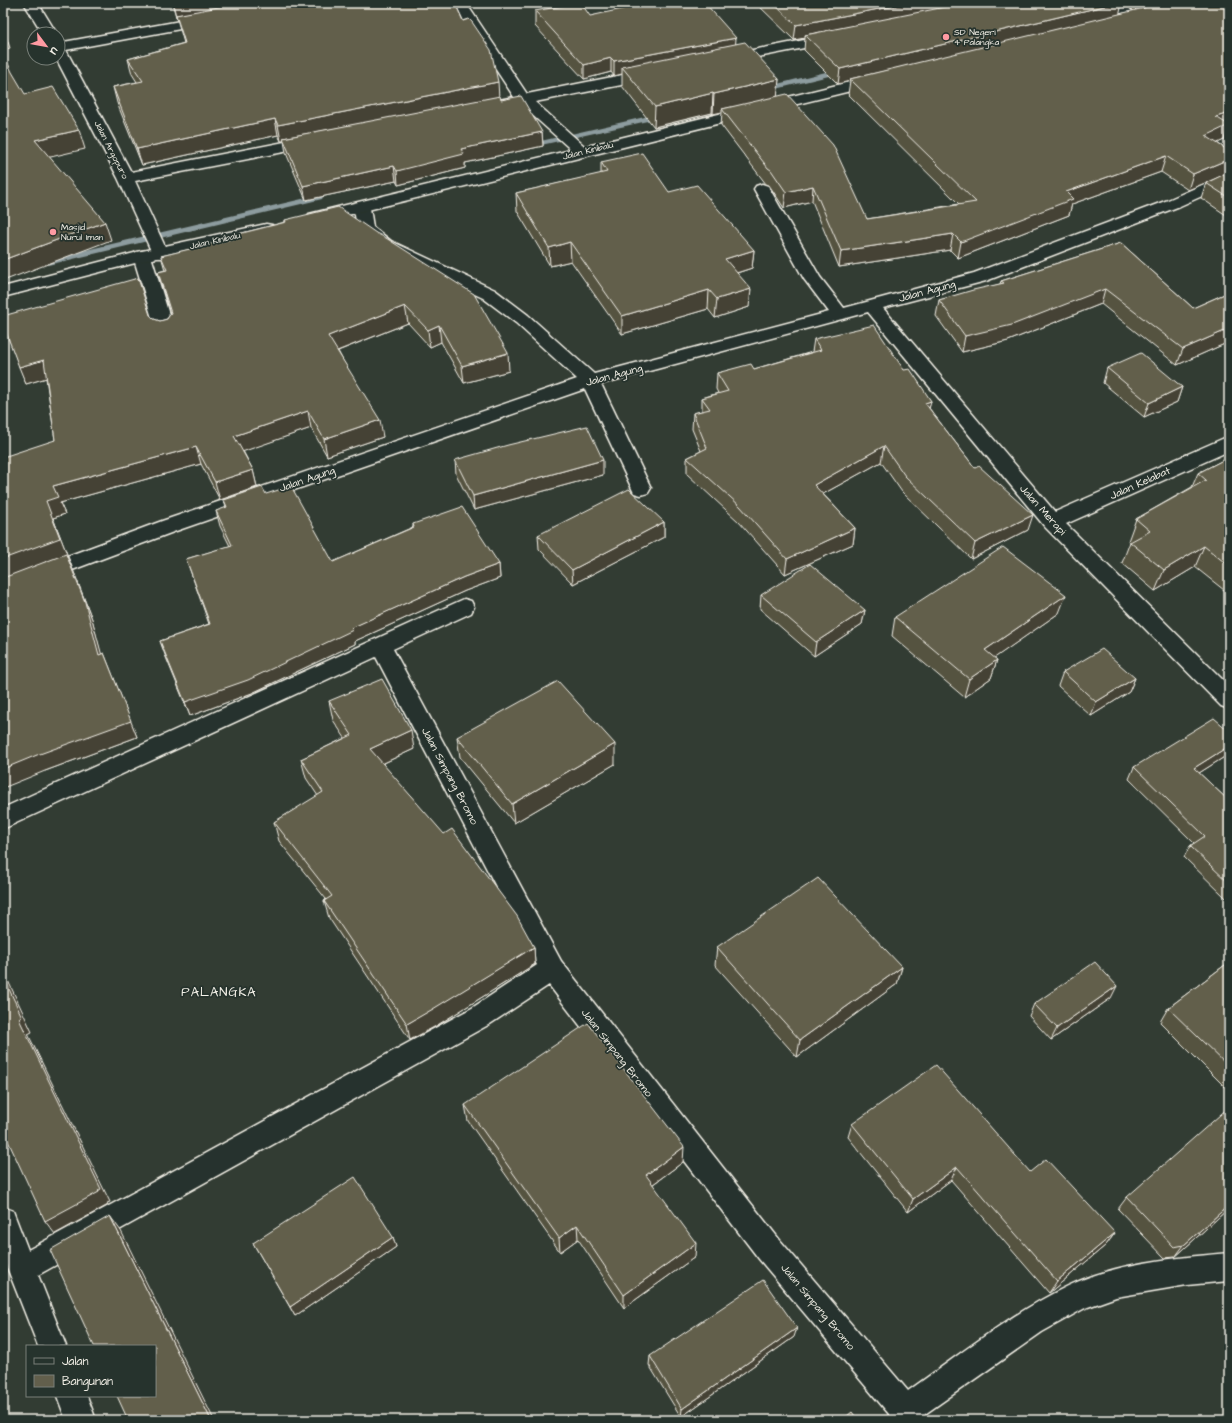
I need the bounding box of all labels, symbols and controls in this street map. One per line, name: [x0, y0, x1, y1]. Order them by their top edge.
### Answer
north arrow: [26, 26, 66, 66]
place label: SD Negeri 4 Palangka: [954, 26, 1000, 49]
marker: SD Negeri 4 Palangka: [941, 32, 951, 42]
text: U: [46, 44, 63, 58]
street label: Jalan Argopuro: [91, 119, 131, 181]
street label: Jalan Kinibalu: [561, 138, 615, 164]
place label: Masjid Nurul Iman: [61, 221, 104, 244]
marker: Masjid Nurul Iman: [48, 227, 58, 237]
street label: Jalan Kinibalu: [188, 229, 242, 253]
street label: Jalan Agung: [897, 276, 958, 307]
street label: Jalan Agung: [584, 360, 645, 391]
street label: Jalan Agung: [277, 462, 338, 497]
street label: Jalan Kelabat: [1107, 463, 1173, 503]
street label: Jalan Merapi: [1016, 482, 1070, 539]
street label: Jalan Simpang Bromo: [417, 725, 482, 828]
district label: PALANGKA: [181, 983, 257, 1001]
street label: Jalan Simpang Bromo: [577, 1006, 657, 1101]
street label: Jalan Simpang Bromo: [777, 1261, 859, 1354]
legend: [26, 1345, 156, 1397]
text: Jalan: [62, 1353, 88, 1370]
text: Bangunan: [62, 1373, 113, 1391]

